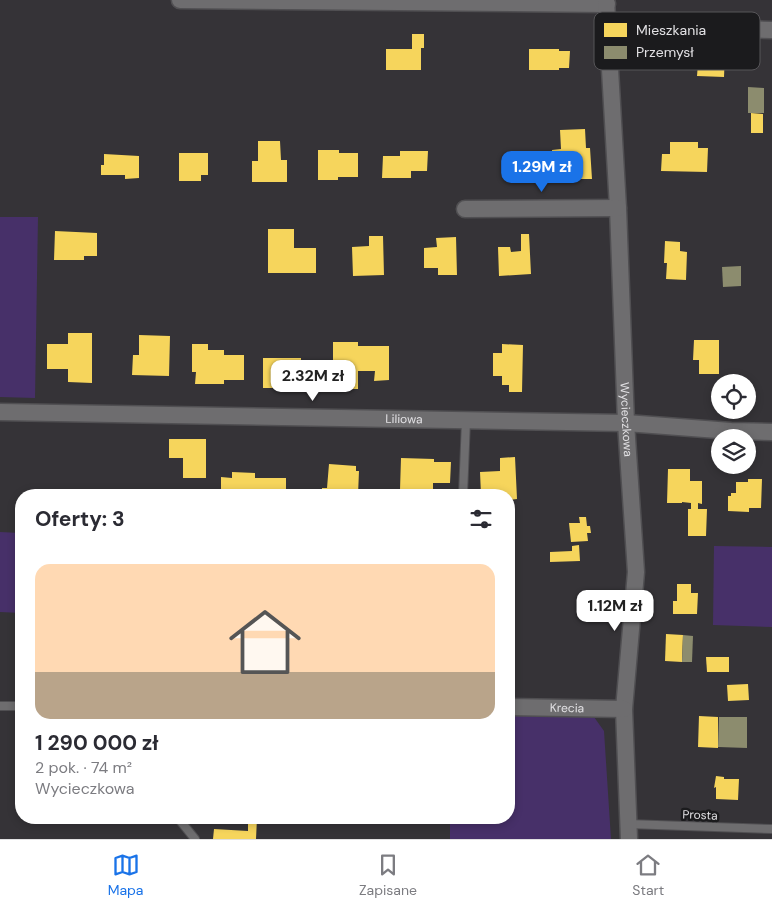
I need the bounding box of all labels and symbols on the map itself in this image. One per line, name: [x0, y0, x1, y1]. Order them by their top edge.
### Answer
legend: [594, 12, 760, 70]
text: Mieszkania: [636, 21, 706, 39]
text: Przemysł: [636, 43, 694, 61]
pin: 1.29M zł: [490, 150, 594, 193]
pin: 2.32M zł: [261, 360, 365, 402]
street label: Wycieczkowa: [616, 382, 636, 457]
street label: Liliowa: [385, 411, 423, 427]
pin: 1.12M zł: [563, 590, 667, 632]
street label: Krecia: [550, 700, 584, 716]
street label: Prosta: [682, 806, 718, 824]

